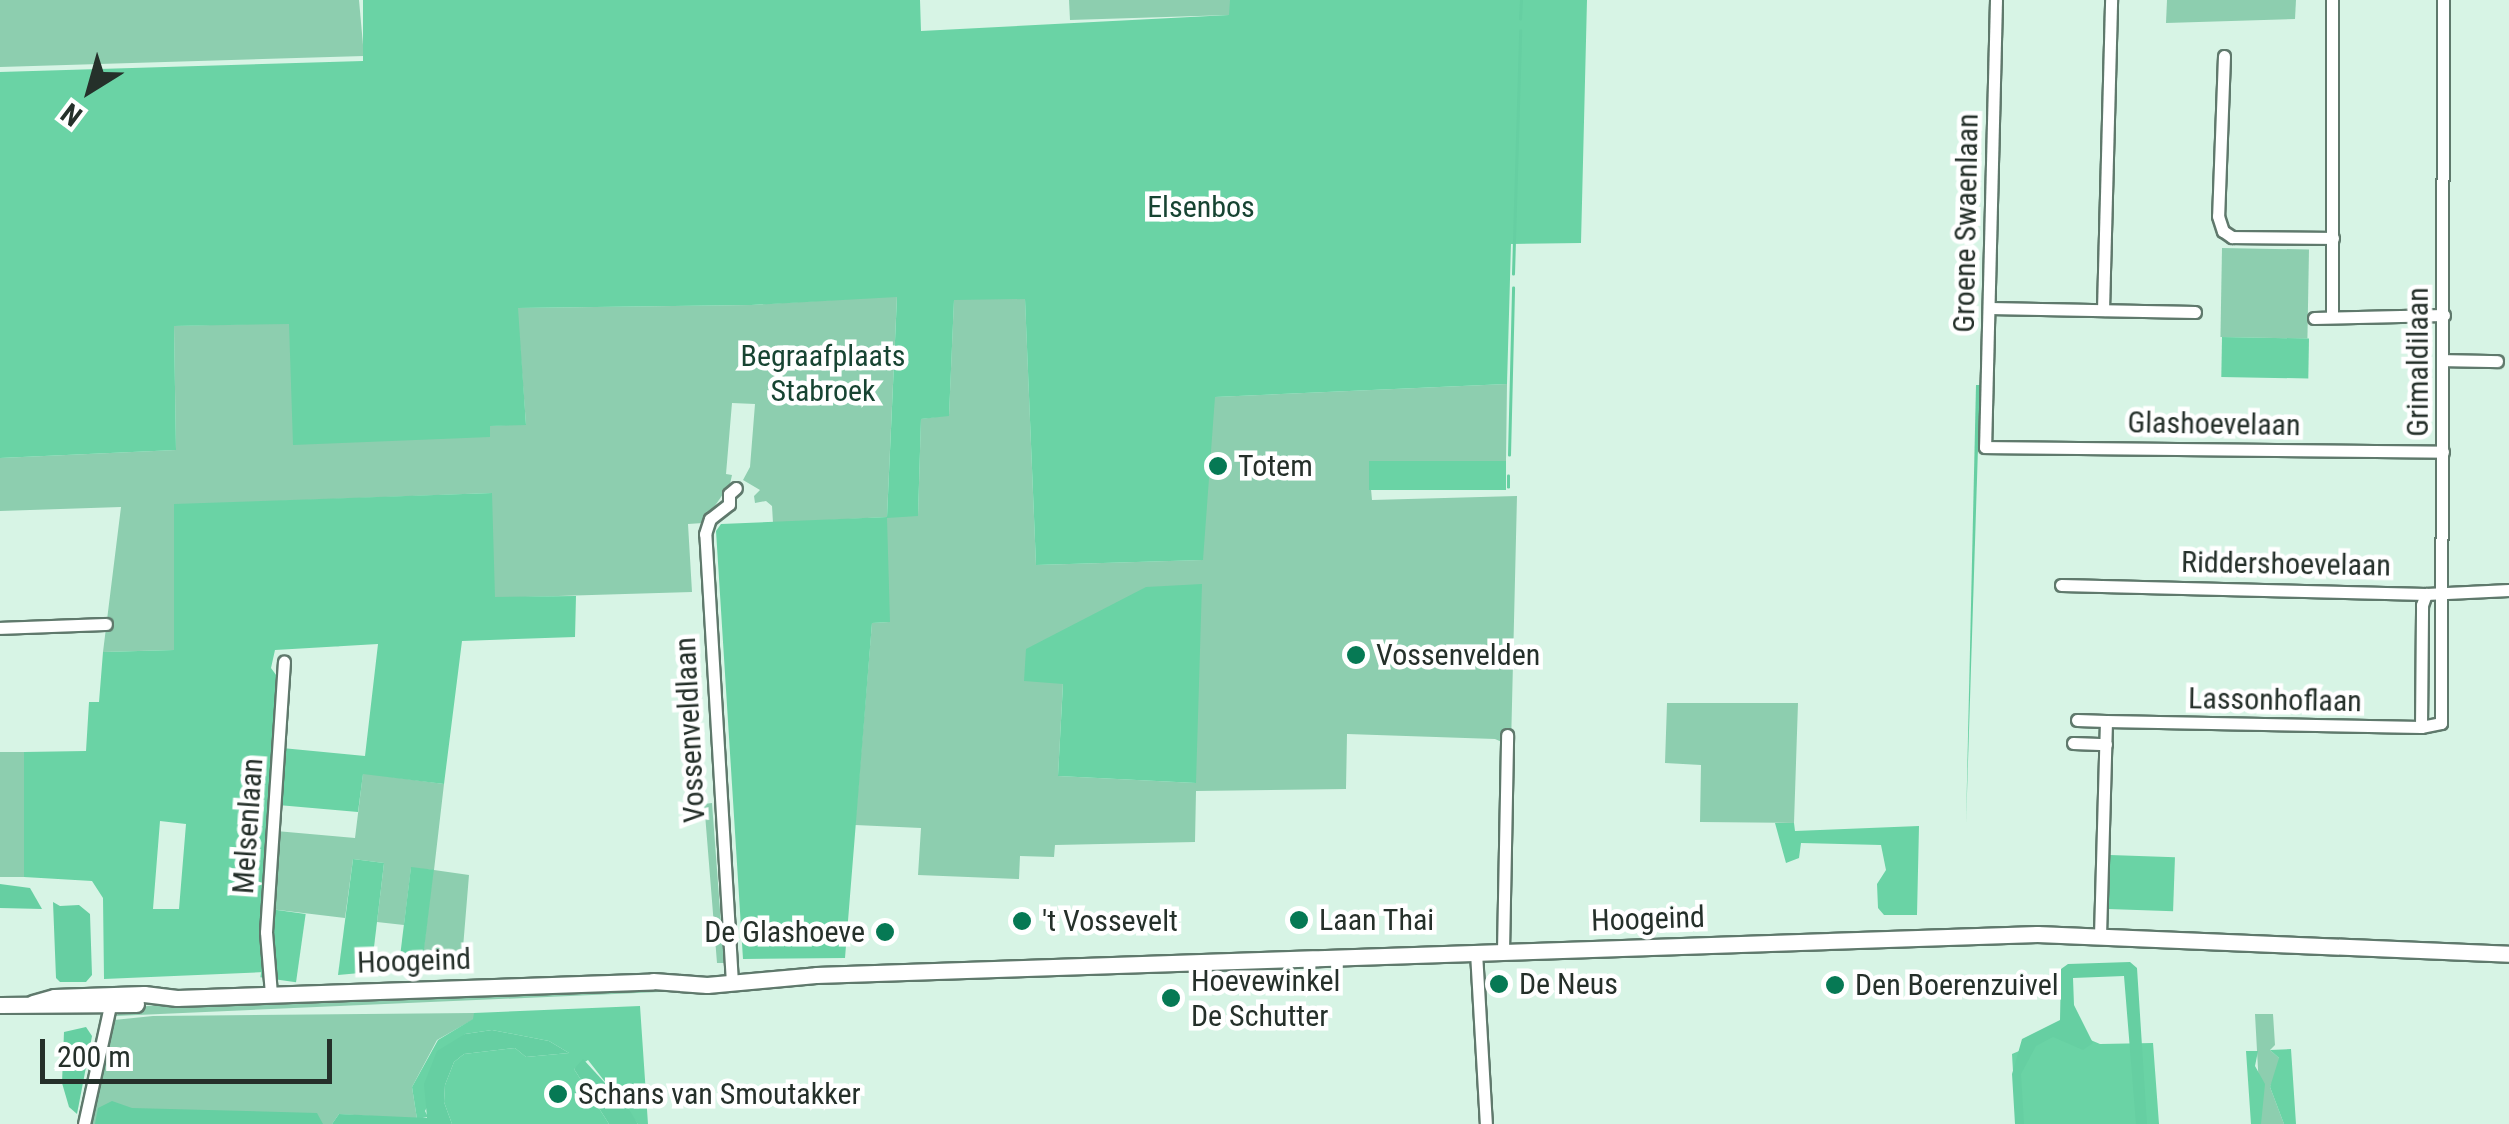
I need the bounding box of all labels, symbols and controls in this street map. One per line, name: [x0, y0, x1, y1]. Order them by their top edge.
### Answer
north arrow: [40, 40, 140, 140]
text: N: [55, 96, 88, 133]
street label: Groene Swaenlaan: [1946, 113, 1986, 333]
park label: Elsenbos: [1147, 189, 1255, 225]
street label: Grimaldilaan: [2400, 287, 2436, 437]
park label: Begraafplaats Stabroek: [740, 338, 906, 408]
street label: Glashoevelaan: [2127, 404, 2301, 444]
place label: Totem: [1238, 448, 1313, 484]
marker: Totem: [1207, 455, 1229, 477]
street label: Riddershoevelaan: [2181, 544, 2391, 584]
street label: Vossenveldlaan: [667, 636, 713, 824]
place label: Vossenvelden: [1376, 637, 1540, 673]
marker: Vossenvelden: [1345, 644, 1367, 666]
street label: Lassonhoflaan: [2188, 680, 2362, 720]
street label: Melsenlaan: [225, 757, 271, 895]
street label: Hoogeind: [1590, 899, 1706, 939]
place label: Laan Thai: [1319, 902, 1435, 938]
place label: 't Vossevelt: [1042, 903, 1178, 939]
marker: Laan Thai: [1288, 909, 1310, 931]
marker: 't Vossevelt: [1011, 910, 1033, 932]
place label: De Glashoeve: [704, 914, 865, 950]
marker: De Glashoeve: [874, 921, 896, 943]
street label: Hoogeind: [356, 941, 472, 981]
place label: Hoevewinkel De Schutter: [1191, 963, 1340, 1034]
place label: De Neus: [1519, 966, 1618, 1002]
place label: Den Boerenzuivel: [1855, 967, 2059, 1003]
marker: De Neus: [1488, 973, 1510, 995]
marker: Den Boerenzuivel: [1824, 974, 1846, 996]
marker: Hoevewinkel De Schutter: [1160, 987, 1182, 1009]
scale bar: [45, 1019, 338, 1081]
text: 200 m: [57, 1039, 131, 1074]
place label: Schans van Smoutakker: [578, 1076, 861, 1112]
marker: Schans van Smoutakker: [547, 1083, 569, 1105]

